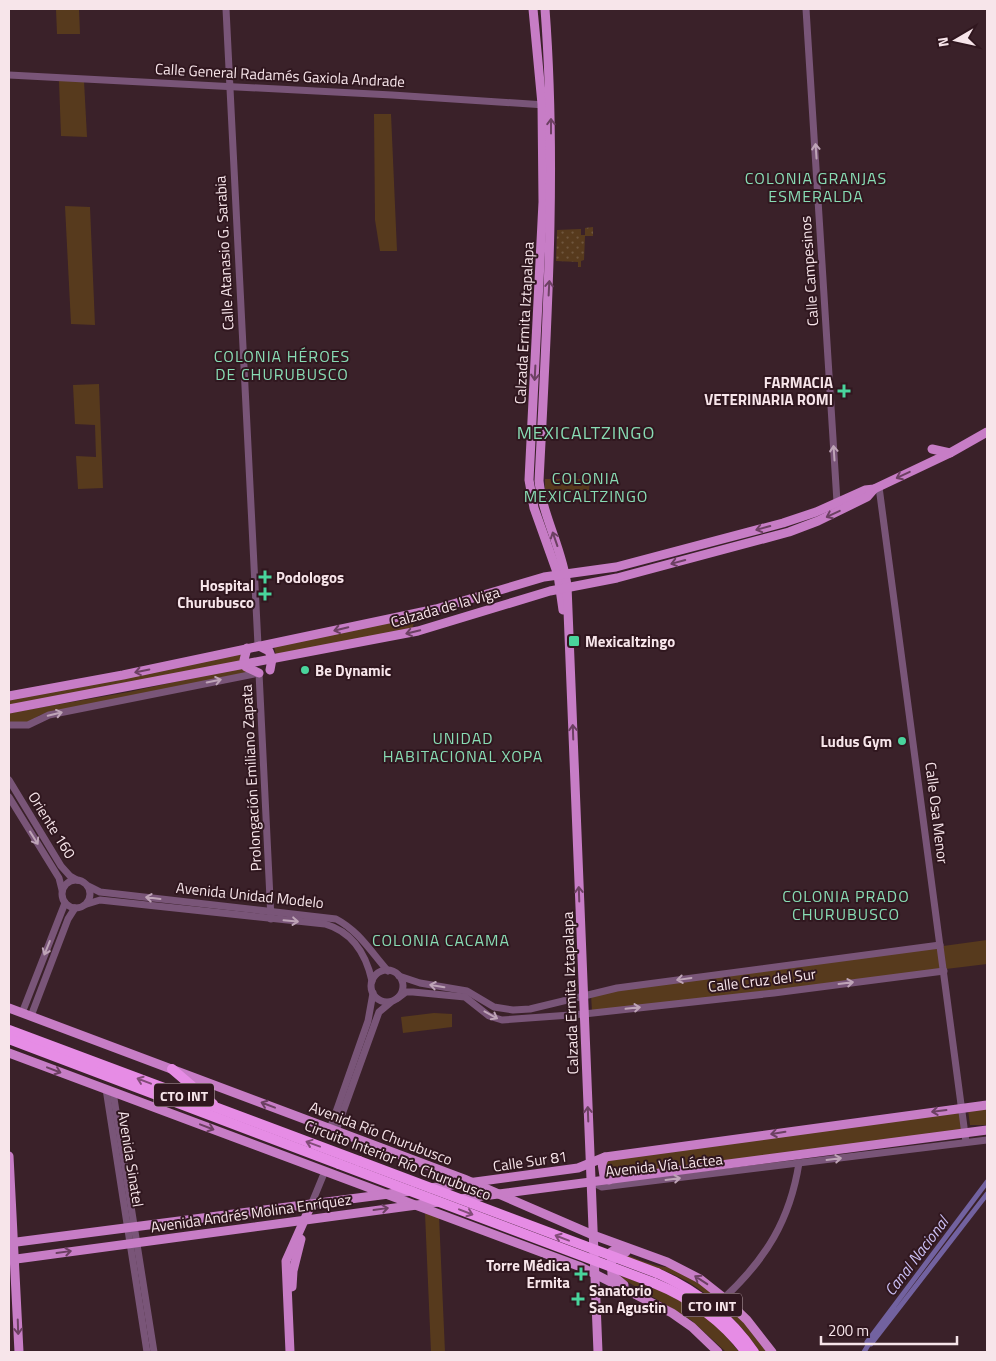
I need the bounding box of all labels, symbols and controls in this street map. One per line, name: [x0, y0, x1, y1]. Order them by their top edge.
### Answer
north arrow: [931, 15, 981, 65]
text: N: [932, 36, 954, 49]
street label: Calle General Radamés Gaxiola Andrade: [154, 57, 406, 93]
one-way arrow: [546, 118, 556, 134]
one-way arrow: [811, 144, 820, 160]
district label: COLONIA GRANJAS ESMERALDA: [745, 166, 887, 208]
street label: Calle Atanasio G. Sarabia: [208, 175, 240, 331]
street label: Calle Campesinos: [794, 215, 824, 327]
street label: Calzada Ermita Iztapalapa: [508, 241, 540, 405]
one-way arrow: [544, 281, 554, 297]
district label: COLONIA HÉROES DE CHURUBUSCO: [214, 344, 350, 386]
one-way arrow: [531, 365, 540, 381]
place label: FARMACIA VETERINARIA ROMI: [704, 371, 833, 411]
marker: FARMACIA VETERINARIA ROMI: [837, 384, 851, 398]
district label: MEXICALTZINGO: [517, 419, 655, 446]
one-way arrow: [830, 446, 839, 462]
district label: COLONIA MEXICALTZINGO: [524, 466, 648, 508]
one-way arrow: [896, 470, 911, 480]
one-way arrow: [826, 510, 841, 519]
one-way arrow: [755, 524, 771, 534]
one-way arrow: [550, 532, 559, 547]
one-way arrow: [671, 558, 687, 568]
place label: Podologos: [276, 566, 344, 589]
marker: Podologos: [258, 570, 272, 584]
place label: Hospital Churubusco: [177, 574, 254, 614]
street label: Calzada de la Viga: [388, 580, 503, 634]
marker: Hospital Churubusco: [258, 587, 272, 601]
one-way arrow: [333, 625, 349, 634]
one-way arrow: [406, 628, 422, 637]
place label: Mexicaltzingo: [585, 630, 675, 653]
marker: Mexicaltzingo: [567, 634, 581, 648]
place label: Be Dynamic: [315, 659, 392, 682]
marker: Be Dynamic: [299, 664, 311, 676]
one-way arrow: [135, 667, 151, 676]
one-way arrow: [206, 676, 222, 686]
street label: Prolongación Emiliano Zapata: [235, 684, 267, 872]
one-way arrow: [47, 709, 63, 718]
one-way arrow: [568, 724, 578, 740]
district label: UNIDAD HABITACIONAL XOPA: [383, 726, 543, 768]
place label: Ludus Gym: [821, 730, 892, 753]
marker: Ludus Gym: [896, 735, 908, 747]
street label: Calle Osa Menor: [919, 761, 955, 865]
street label: Oriente 160: [22, 787, 82, 863]
one-way arrow: [30, 831, 40, 845]
street label: Avenida Unidad Modelo: [175, 876, 325, 914]
district label: COLONIA PRADO CHURUBUSCO: [782, 884, 910, 926]
one-way arrow: [575, 886, 584, 902]
one-way arrow: [145, 893, 161, 903]
street label: Calzada Ermita Iztapalapa: [556, 911, 584, 1075]
one-way arrow: [283, 916, 299, 926]
district label: COLONIA CACAMA: [372, 928, 510, 952]
one-way arrow: [41, 940, 51, 955]
street label: Calle Cruz del Sur: [707, 962, 817, 998]
one-way arrow: [676, 974, 692, 984]
one-way arrow: [838, 978, 854, 988]
one-way arrow: [429, 981, 445, 991]
one-way arrow: [625, 1003, 641, 1013]
one-way arrow: [483, 1011, 497, 1021]
one-way arrow: [46, 1066, 62, 1075]
one-way arrow: [137, 1076, 153, 1085]
road number: CTO INT: [154, 1084, 214, 1106]
street label: Avenida Río Churubusco: [306, 1095, 456, 1171]
one-way arrow: [261, 1100, 276, 1109]
one-way arrow: [584, 1106, 593, 1122]
one-way arrow: [931, 1106, 947, 1116]
street label: Avenida Sinatel: [112, 1109, 150, 1209]
street label: Circuito Interior Río Churubusco: [301, 1114, 495, 1206]
one-way arrow: [198, 1123, 214, 1132]
one-way arrow: [770, 1128, 786, 1138]
one-way arrow: [306, 1139, 321, 1148]
street label: Calle Sur 81: [491, 1144, 569, 1178]
street label: Avenida Vía Láctea: [604, 1147, 724, 1183]
one-way arrow: [826, 1154, 842, 1164]
one-way arrow: [665, 1174, 681, 1184]
street label: Avenida Andrés Molina Enríquez: [149, 1188, 353, 1238]
one-way arrow: [373, 1204, 389, 1214]
one-way arrow: [458, 1208, 474, 1217]
water label: Canal Nacional: [878, 1210, 955, 1301]
one-way arrow: [555, 1233, 571, 1242]
one-way arrow: [55, 1247, 71, 1257]
place label: Torre Médica Ermita: [486, 1254, 570, 1294]
marker: Torre Médica Ermita: [574, 1267, 588, 1281]
one-way arrow: [695, 1275, 709, 1285]
place label: Sanatorio San Agustin: [589, 1279, 666, 1319]
marker: Sanatorio San Agustin: [571, 1292, 585, 1306]
road number: CTO INT: [682, 1294, 742, 1316]
scale bar: [821, 1314, 957, 1346]
one-way arrow: [13, 1318, 23, 1334]
text: 200 m: [828, 1319, 869, 1342]

